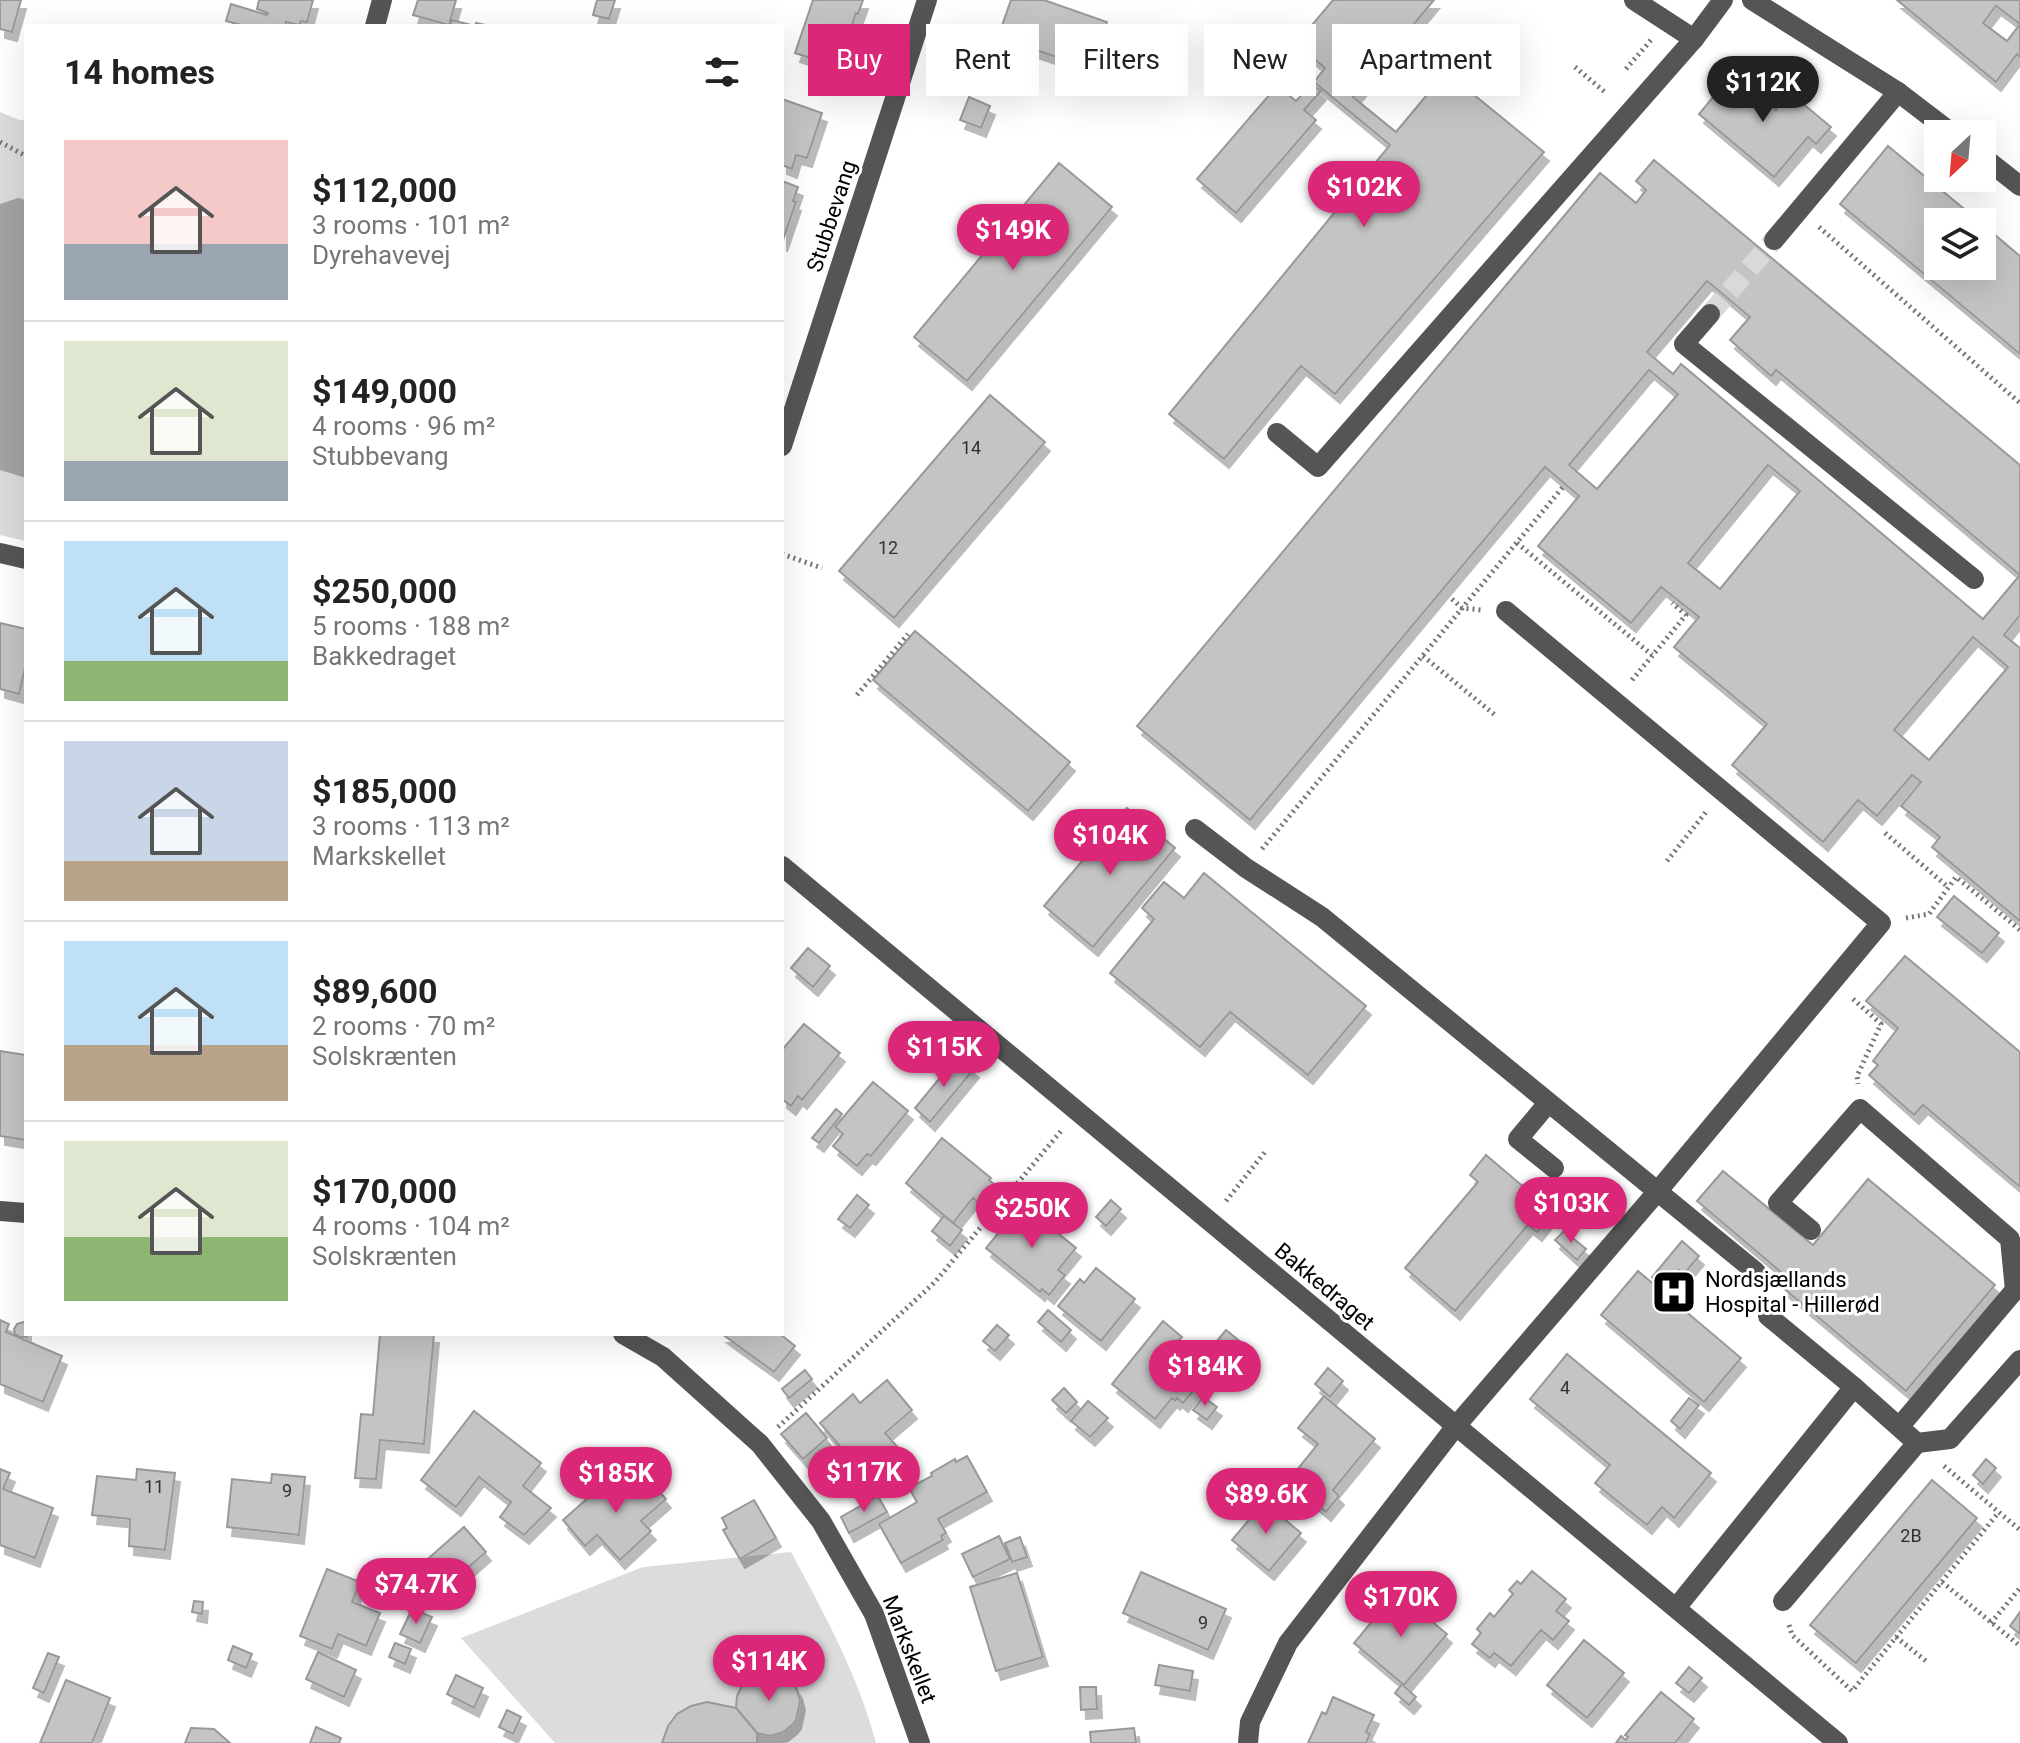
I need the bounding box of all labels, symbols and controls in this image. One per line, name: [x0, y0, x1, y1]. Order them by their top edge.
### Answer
chip: Buy: [808, 24, 910, 96]
chip: Rent: [926, 24, 1039, 96]
chip: Filters: [1055, 24, 1188, 96]
chip: New: [1204, 24, 1316, 96]
chip: Apartment: [1332, 24, 1520, 96]
icon: filters: [700, 50, 744, 94]
text: 14 homes: [64, 52, 215, 92]
pin: $112K: [1707, 56, 1819, 124]
text: $112K: [1725, 67, 1801, 97]
north arrow: [1924, 120, 1996, 192]
map controls: [1924, 120, 1996, 280]
street label: Stubbevang: [802, 157, 861, 275]
pin: $102K: [1308, 161, 1420, 229]
text: $112,000: [312, 170, 457, 210]
icon: home: [128, 172, 224, 268]
text: $102K: [1326, 172, 1402, 202]
pin: $149K: [957, 204, 1069, 272]
button: layers: [1924, 208, 1996, 280]
text: 3 rooms · 101 m²: [312, 210, 510, 240]
text: $149K: [975, 215, 1051, 245]
text: Dyrehavevej: [312, 240, 450, 270]
text: $149,000: [312, 371, 457, 411]
icon: home: [128, 373, 224, 469]
text: 4 rooms · 96 m²: [312, 411, 495, 441]
house number: 14: [961, 437, 981, 458]
text: Stubbevang: [312, 441, 449, 471]
house number: 12: [878, 537, 898, 558]
text: $250,000: [312, 571, 457, 611]
icon: home: [128, 573, 224, 669]
text: 5 rooms · 188 m²: [312, 611, 510, 641]
text: Bakkedraget: [312, 641, 456, 671]
text: $185,000: [312, 771, 457, 811]
icon: home: [128, 773, 224, 869]
pin: $104K: [1054, 809, 1166, 877]
text: 3 rooms · 113 m²: [312, 811, 510, 841]
text: $104K: [1072, 820, 1148, 850]
text: Markskellet: [312, 841, 446, 871]
text: $89,600: [312, 971, 437, 1011]
icon: home: [128, 973, 224, 1069]
text: 2 rooms · 70 m²: [312, 1011, 495, 1041]
pin: $115K: [888, 1021, 1000, 1089]
text: $115K: [906, 1032, 982, 1062]
text: Solskrænten: [312, 1041, 457, 1071]
text: $170,000: [312, 1171, 457, 1211]
icon: home: [128, 1173, 224, 1269]
pin: $103K: [1515, 1177, 1627, 1245]
pin: $250K: [976, 1182, 1088, 1250]
text: $103K: [1533, 1188, 1609, 1218]
text: $250K: [994, 1193, 1070, 1223]
text: 4 rooms · 104 m²: [312, 1211, 510, 1241]
street label: Bakkedraget: [1270, 1238, 1379, 1335]
text: Solskrænten: [312, 1241, 457, 1271]
place label: Nordsjællands Hospital - Hillerød: [1705, 1267, 1880, 1317]
hospital icon: Nordsjællands Hospital - Hillerød: [1650, 1268, 1698, 1316]
pin: $184K: [1149, 1340, 1261, 1408]
text: $184K: [1167, 1351, 1243, 1381]
house number: 4: [1560, 1377, 1570, 1398]
pin: $117K: [808, 1446, 920, 1514]
pin: $185K: [560, 1447, 672, 1515]
text: $117K: [826, 1457, 902, 1487]
text: $185K: [578, 1458, 654, 1488]
pin: $89.6K: [1201, 1468, 1331, 1536]
house number: 11: [144, 1476, 164, 1497]
text: $89.6K: [1224, 1479, 1308, 1509]
house number: 9: [282, 1480, 292, 1501]
house number: 2B: [1900, 1525, 1922, 1546]
pin: $74.7K: [351, 1558, 481, 1626]
text: $74.7K: [374, 1569, 458, 1599]
pin: $170K: [1345, 1571, 1457, 1639]
text: $170K: [1363, 1582, 1439, 1612]
street label: Markskellet: [878, 1592, 942, 1707]
house number: 9: [1198, 1612, 1208, 1633]
pin: $114K: [713, 1635, 825, 1703]
text: $114K: [731, 1646, 807, 1676]

